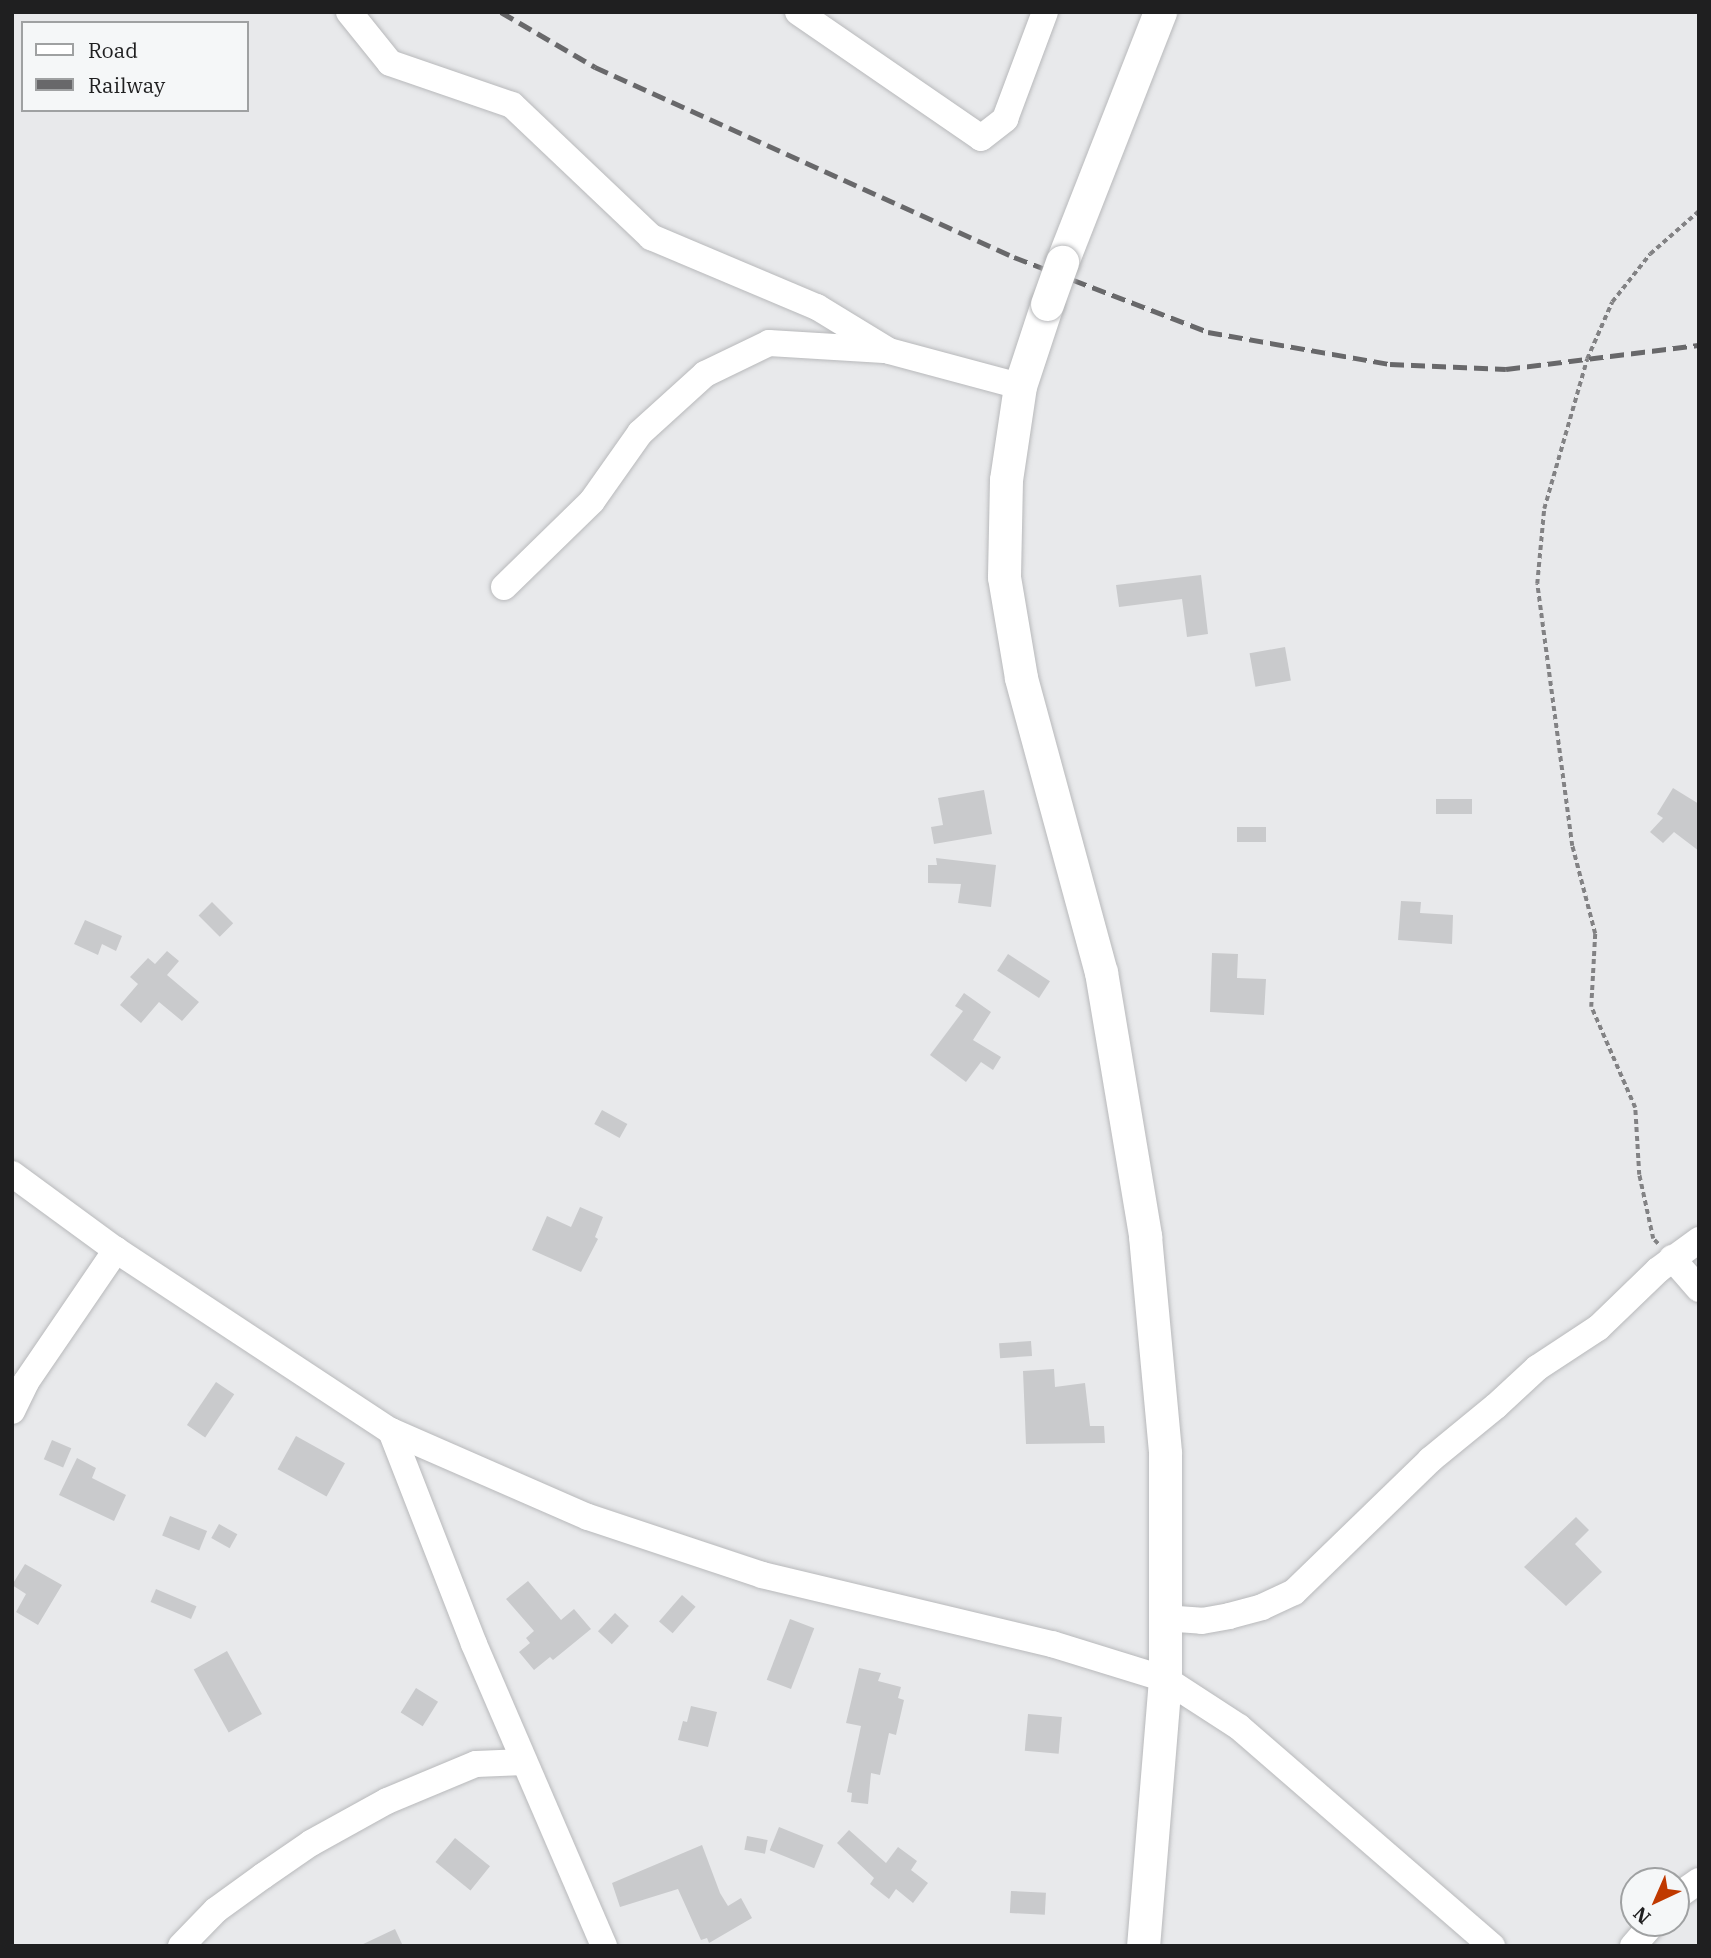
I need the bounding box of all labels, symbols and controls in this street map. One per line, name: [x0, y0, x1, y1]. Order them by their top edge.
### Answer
legend: [21, 21, 248, 112]
text: Road: [88, 36, 138, 64]
text: Railway: [88, 71, 165, 99]
north arrow: [1620, 1867, 1690, 1937]
text: N: [1628, 1902, 1656, 1930]

